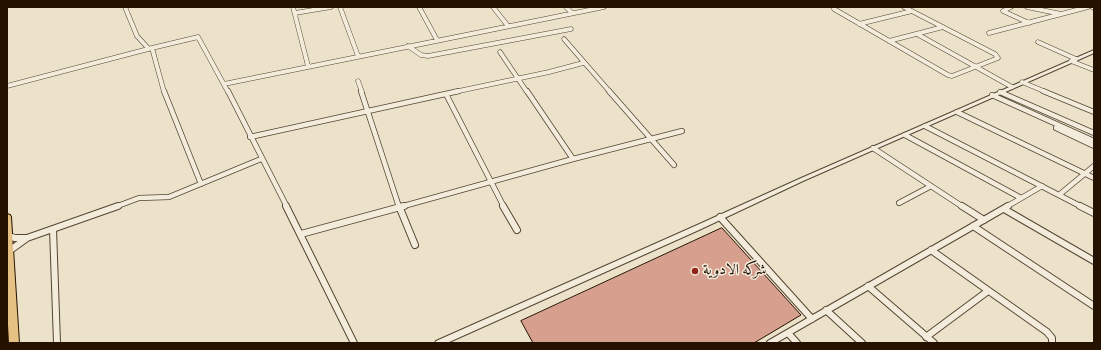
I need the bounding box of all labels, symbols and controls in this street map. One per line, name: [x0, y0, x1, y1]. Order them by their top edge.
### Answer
place label: شركه الادوية: [703, 262, 766, 280]
marker: شركه الادوية: [690, 266, 700, 276]

